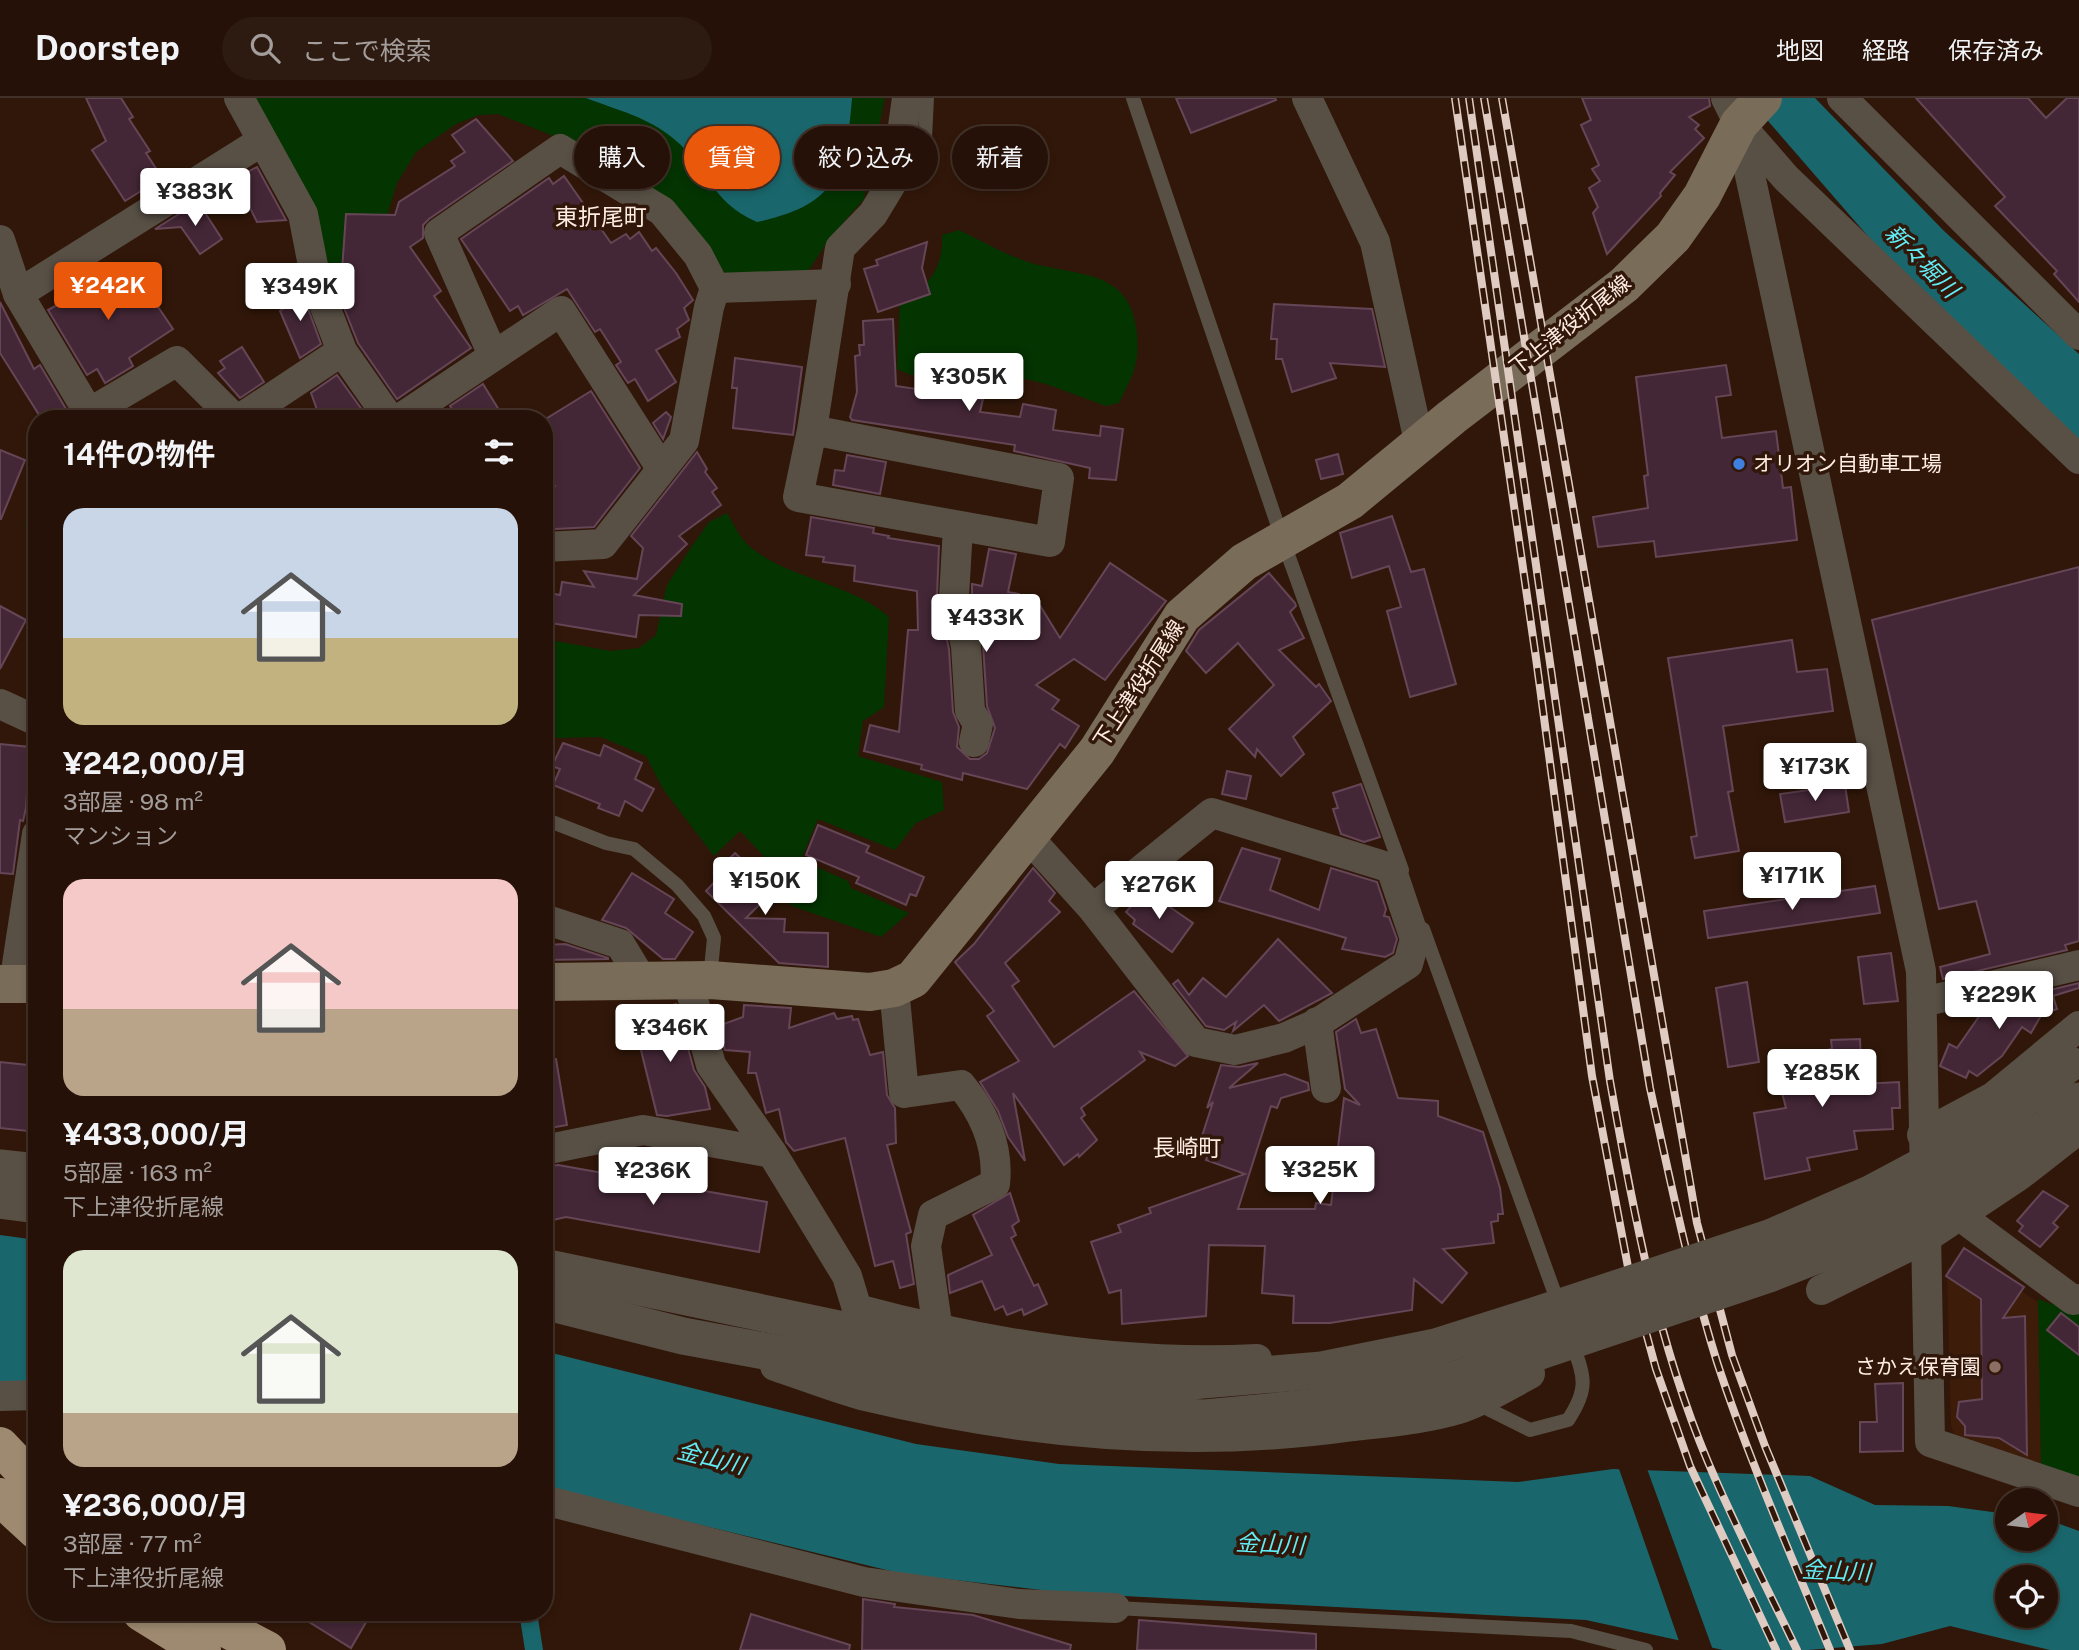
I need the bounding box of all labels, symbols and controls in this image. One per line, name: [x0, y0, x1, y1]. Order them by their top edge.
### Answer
search box: [222, 17, 712, 80]
text: Doorstep: [35, 29, 180, 67]
icon: search: [246, 29, 284, 67]
text: ここで検索: [302, 35, 432, 66]
text: 地図: [1776, 36, 1824, 64]
text: 経路: [1862, 36, 1910, 64]
text: 保存済み: [1948, 36, 2044, 64]
chip: 購入: [574, 126, 670, 189]
chip: 賃貸: [684, 126, 780, 189]
chip: 絞り込み: [794, 126, 938, 189]
chip: 新着: [952, 126, 1048, 189]
pin: ¥383K: [146, 169, 244, 228]
text: ¥383K: [156, 177, 234, 204]
district label: 東折尾町: [555, 203, 647, 230]
water label: 新々堀川: [1880, 219, 1967, 305]
pin: ¥242K: [59, 262, 157, 322]
pin: ¥349K: [251, 264, 349, 323]
street label: 下上津役折尾線: [1504, 270, 1635, 380]
text: ¥242K: [70, 271, 146, 298]
text: ¥349K: [261, 272, 339, 299]
pin: ¥305K: [920, 354, 1018, 413]
text: ¥305K: [930, 362, 1008, 389]
icon: filters: [480, 433, 518, 471]
text: 14件の物件: [63, 436, 216, 472]
place label: オリオン自動車工場: [1753, 451, 1942, 476]
marker: オリオン自動車工場: [1731, 456, 1747, 472]
icon: home: [228, 554, 354, 680]
pin: ¥433K: [937, 594, 1035, 654]
text: ¥433K: [947, 603, 1025, 630]
street label: 下上津役折尾線: [1088, 615, 1189, 752]
pin: ¥173K: [1766, 744, 1864, 803]
text: ¥242,000/月: [63, 745, 248, 781]
text: ¥173K: [1780, 752, 1850, 779]
text: 3部屋 · 98 m²: [63, 788, 203, 815]
text: マンション: [63, 822, 178, 849]
pin: ¥171K: [1743, 852, 1841, 912]
pin: ¥150K: [716, 858, 814, 917]
text: ¥171K: [1759, 861, 1825, 888]
pin: ¥276K: [1110, 862, 1208, 921]
text: ¥150K: [729, 866, 801, 893]
text: ¥276K: [1121, 870, 1197, 897]
icon: home: [228, 925, 354, 1051]
pin: ¥229K: [1950, 972, 2048, 1031]
text: ¥229K: [1961, 980, 2037, 1007]
pin: ¥346K: [621, 1004, 719, 1064]
text: ¥346K: [631, 1013, 709, 1040]
pin: ¥285K: [1773, 1049, 1871, 1109]
text: ¥285K: [1783, 1058, 1861, 1085]
text: ¥433,000/月: [63, 1116, 250, 1152]
district label: 長崎町: [1153, 1134, 1222, 1161]
pin: ¥325K: [1271, 1146, 1369, 1206]
pin: ¥236K: [604, 1148, 702, 1207]
text: ¥325K: [1281, 1155, 1359, 1182]
text: ¥236K: [615, 1156, 691, 1183]
text: 5部屋 · 163 m²: [63, 1159, 212, 1186]
text: 下上津役折尾線: [63, 1193, 224, 1220]
icon: home: [228, 1296, 354, 1422]
place label: さかえ保育園: [1855, 1354, 1981, 1379]
marker: さかえ保育園: [1987, 1359, 2003, 1375]
water label: 金山川: [674, 1436, 751, 1480]
text: ¥236,000/月: [63, 1487, 249, 1523]
north arrow: [1995, 1488, 2058, 1550]
map controls: [1995, 1488, 2058, 1628]
water label: 金山川: [1235, 1528, 1308, 1559]
text: 3部屋 · 77 m²: [63, 1530, 202, 1557]
water label: 金山川: [1801, 1555, 1874, 1586]
text: 下上津役折尾線: [63, 1564, 224, 1591]
button: locate: [1995, 1565, 2058, 1628]

